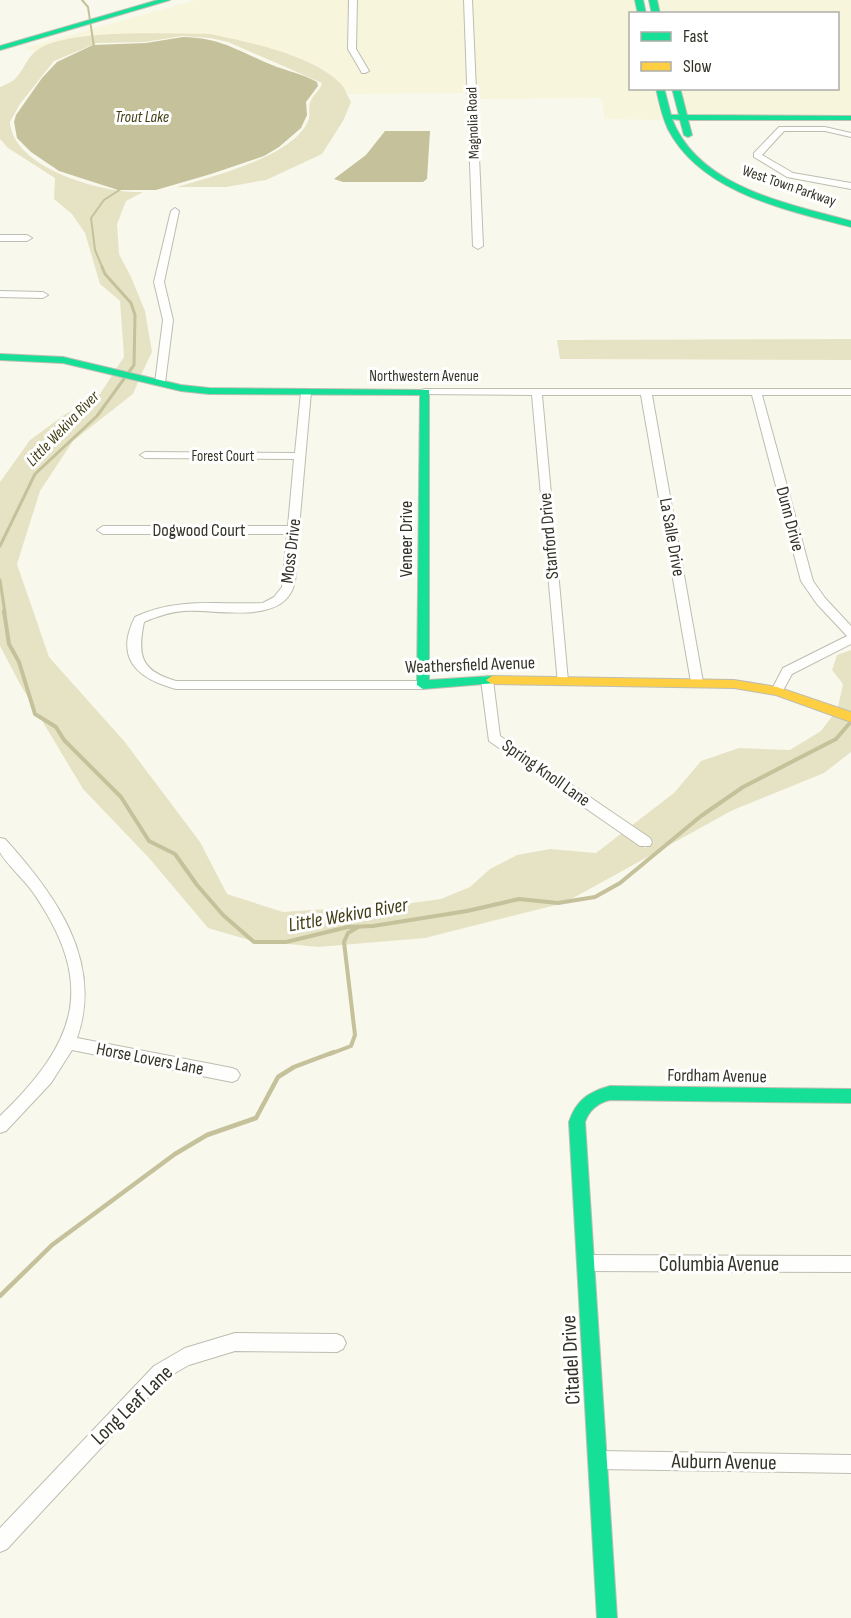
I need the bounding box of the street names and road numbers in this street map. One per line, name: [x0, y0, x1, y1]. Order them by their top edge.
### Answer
street label: Magnolia Road: [462, 87, 484, 159]
street label: West Town Parkway: [740, 161, 839, 211]
street label: Northwestern Avenue: [369, 367, 479, 386]
street label: Forest Court: [192, 447, 255, 466]
street label: Dunn Drive: [771, 484, 809, 554]
street label: Stanford Drive: [535, 492, 563, 580]
street label: La Salle Drive: [655, 496, 689, 578]
street label: Veneer Drive: [396, 501, 417, 577]
street label: Moss Drive: [277, 517, 305, 585]
street label: Dogwood Court: [152, 520, 246, 541]
street label: Weathersfield Avenue: [405, 652, 535, 678]
street label: Spring Knoll Lane: [498, 735, 594, 811]
street label: Horse Lovers Lane: [95, 1038, 205, 1080]
street label: Fordham Avenue: [667, 1065, 767, 1087]
street label: Columbia Avenue: [659, 1252, 779, 1277]
street label: Citadel Drive: [556, 1315, 586, 1405]
street label: Long Leaf Lane: [86, 1360, 178, 1450]
street label: Auburn Avenue: [670, 1449, 777, 1475]

